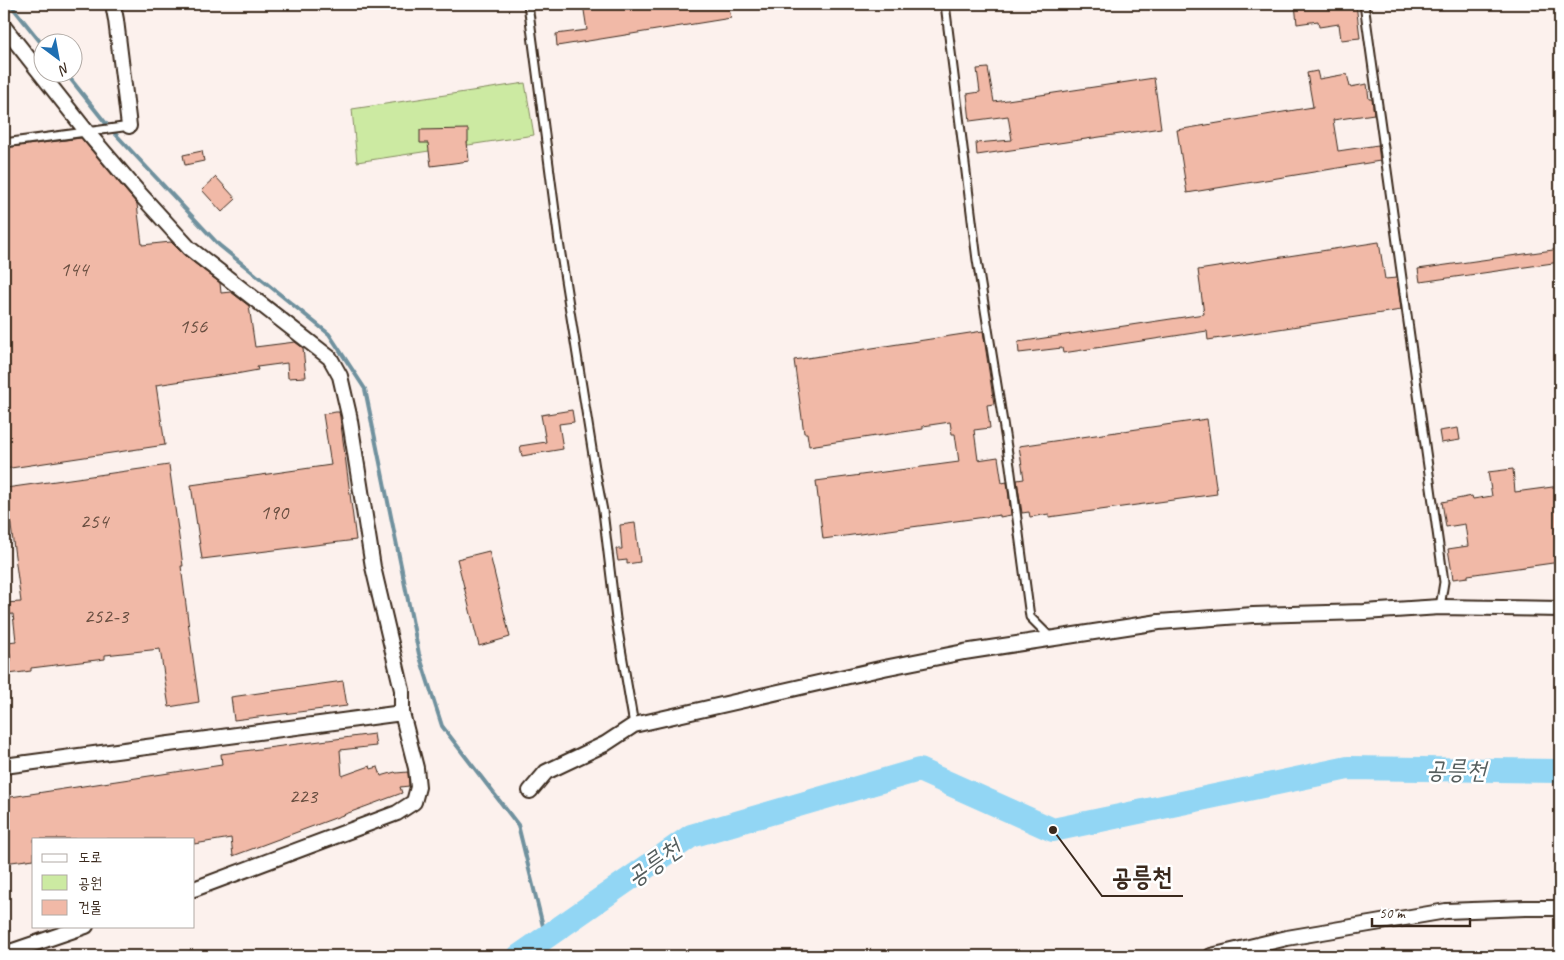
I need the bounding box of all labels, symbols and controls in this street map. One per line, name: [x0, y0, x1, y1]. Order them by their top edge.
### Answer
north arrow: [32, 32, 82, 82]
text: N: [54, 59, 73, 79]
house number: 144: [60, 256, 91, 282]
house number: 156: [179, 313, 208, 339]
house number: 190: [260, 499, 290, 525]
house number: 254: [80, 508, 111, 534]
house number: 252-3: [84, 603, 130, 629]
water label: 공릉천: [1426, 753, 1489, 787]
house number: 223: [289, 783, 319, 809]
water label: 공릉천: [620, 831, 690, 893]
legend: [32, 838, 195, 928]
text: 도로: [78, 848, 102, 867]
callout: 공릉천: [1102, 856, 1183, 896]
text: 공릉천: [1112, 861, 1172, 893]
text: 공원: [78, 874, 102, 893]
scale bar: [1372, 895, 1469, 927]
text: 건물: [78, 898, 102, 917]
text: 50 m: [1379, 904, 1406, 923]

